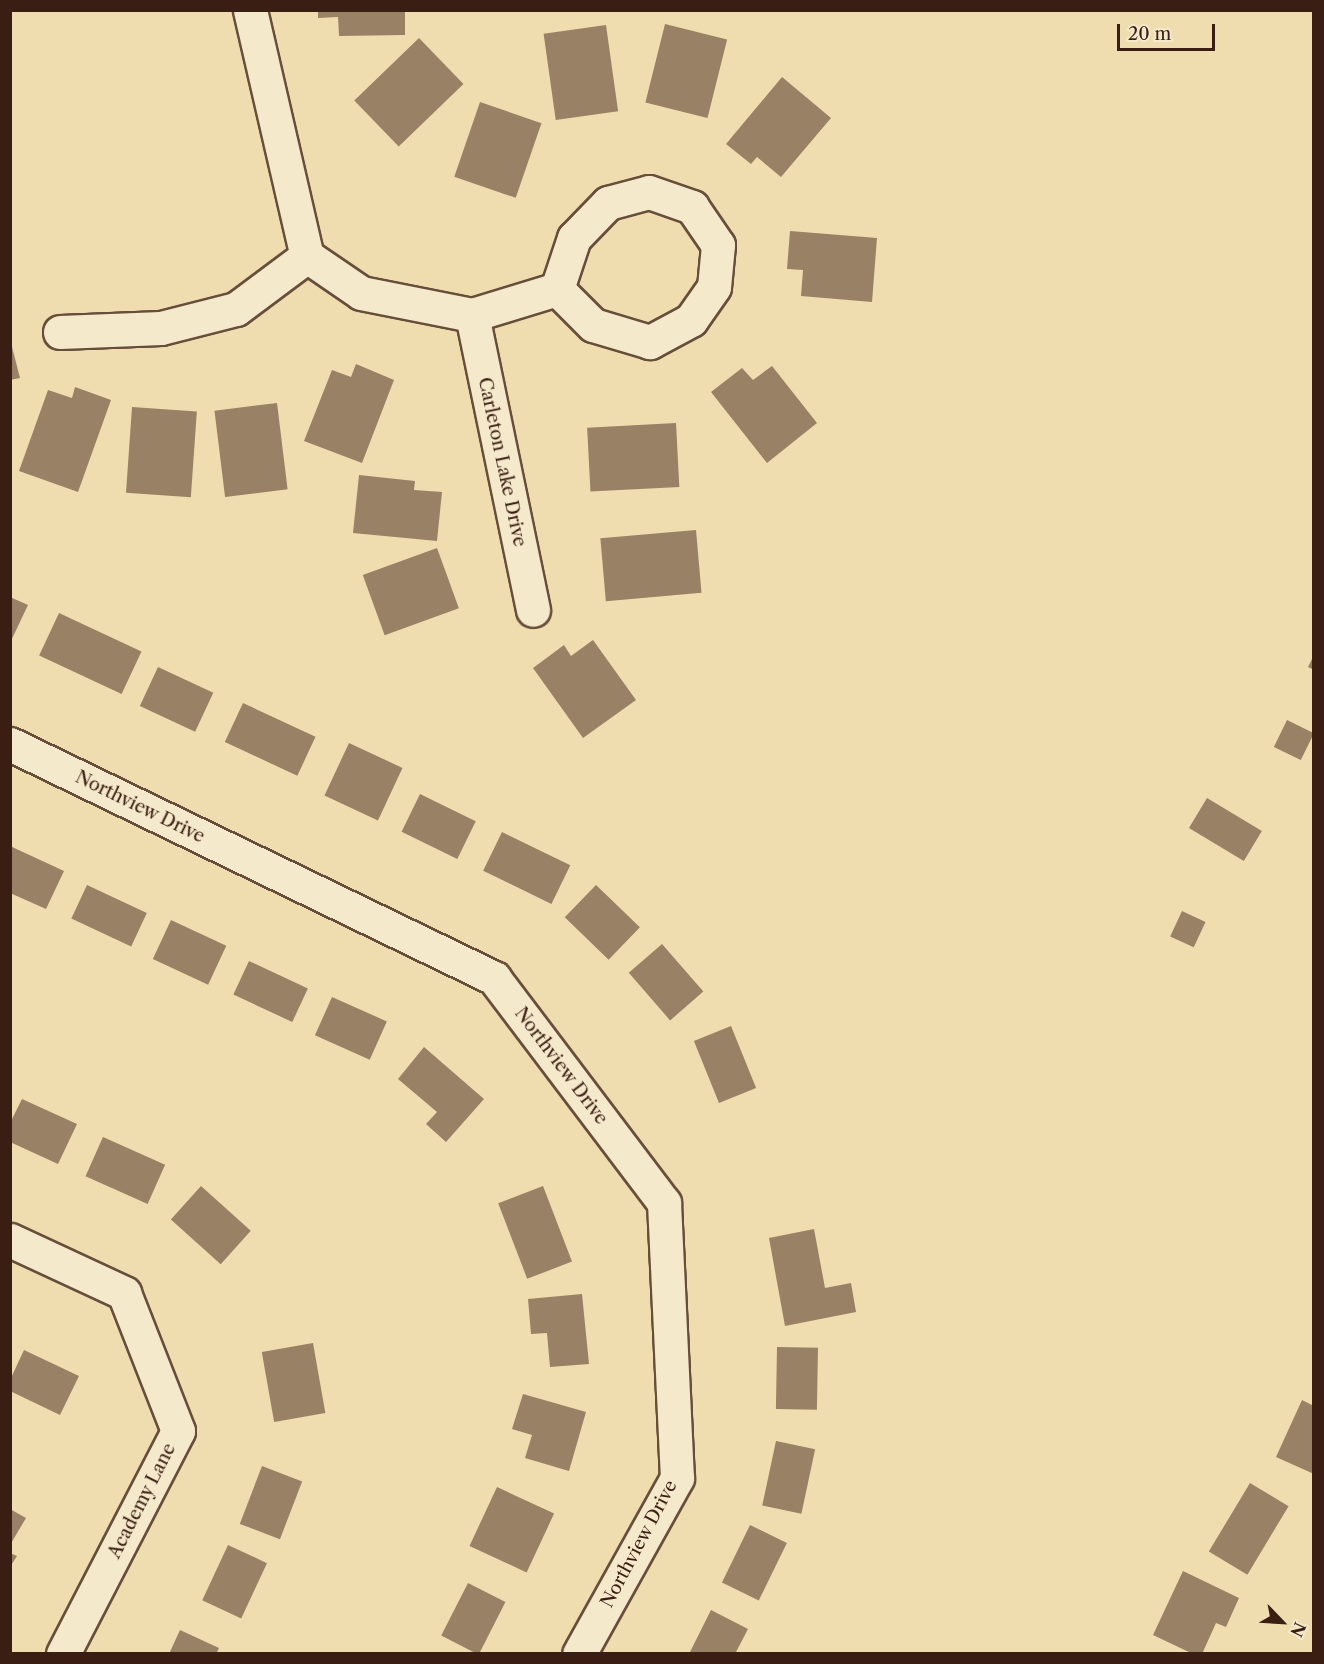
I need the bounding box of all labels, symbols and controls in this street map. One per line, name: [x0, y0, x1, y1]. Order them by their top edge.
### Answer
scale bar: [1120, 12, 1218, 50]
text: 20 m: [1128, 23, 1171, 45]
street label: Carleton Lake Drive: [474, 375, 530, 549]
street label: Northview Drive: [72, 766, 208, 848]
street label: Northview Drive: [510, 1003, 612, 1129]
street label: Academy Lane: [104, 1440, 180, 1562]
street label: Northview Drive: [596, 1476, 682, 1612]
north arrow: [1252, 1592, 1312, 1652]
text: N: [1286, 1619, 1310, 1640]

